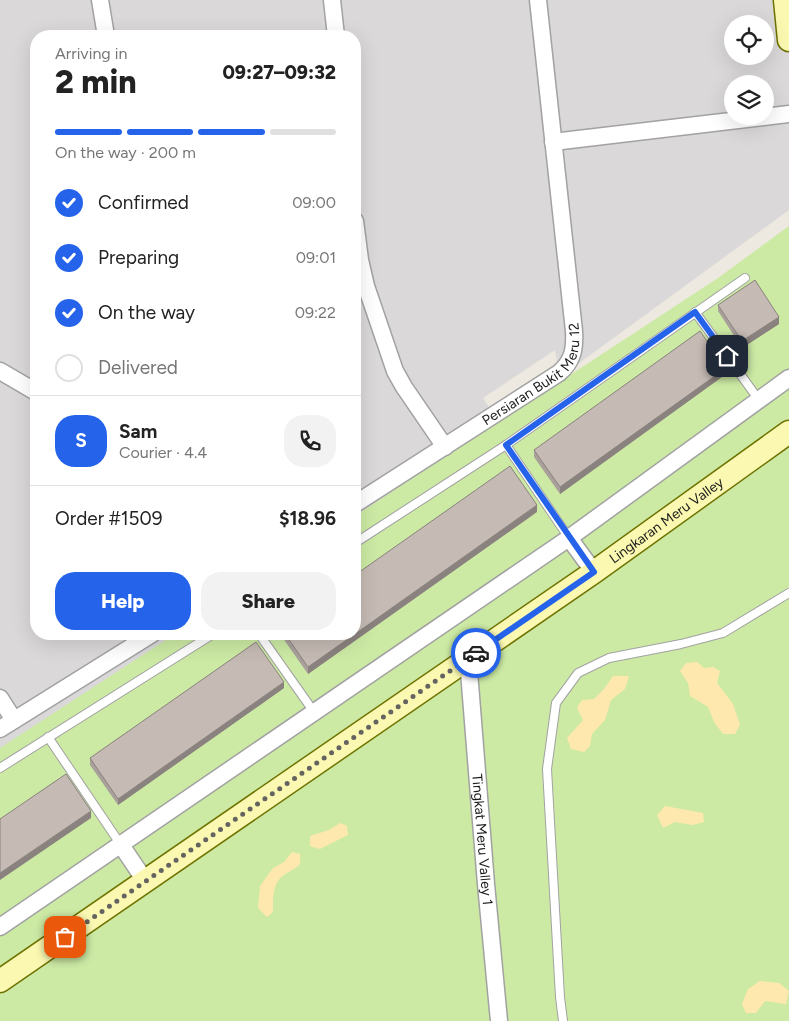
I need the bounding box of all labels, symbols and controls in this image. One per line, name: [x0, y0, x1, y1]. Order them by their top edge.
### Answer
map controls: [724, 15, 774, 125]
button: locate: [724, 15, 774, 65]
text: Arriving in: [55, 44, 127, 63]
text: 09:27–09:32: [222, 61, 336, 84]
text: 2 min: [55, 63, 137, 101]
button: layers: [724, 75, 774, 125]
text: On the way · 200 m: [55, 143, 196, 162]
icon: check: [55, 189, 83, 217]
text: Confirmed: [98, 191, 189, 214]
text: 09:00: [292, 193, 336, 212]
icon: check: [55, 244, 83, 272]
text: Preparing: [98, 246, 179, 269]
text: 09:01: [296, 248, 336, 267]
icon: check: [55, 299, 83, 327]
text: On the way: [98, 301, 195, 324]
text: 09:22: [295, 303, 336, 322]
street label: Persiaran Bukit Meru 12: [479, 322, 583, 429]
pin: [706, 335, 748, 377]
icon: home: [713, 342, 741, 370]
text: Delivered: [98, 356, 178, 379]
button: phone: [284, 415, 336, 467]
text: Sam: [119, 420, 157, 443]
text: S: [75, 429, 87, 452]
text: Courier · 4.4: [119, 443, 207, 462]
street label: Lingkaran Meru Valley: [606, 474, 727, 567]
text: Order #1509: [55, 507, 162, 530]
text: $18.96: [279, 507, 336, 530]
button: Help: [55, 572, 191, 630]
button: Share: [201, 572, 336, 630]
courier: [451, 628, 501, 678]
icon: car: [462, 639, 490, 667]
street label: Tingkat Meru Valley 1: [468, 773, 496, 906]
pin: [44, 916, 86, 958]
icon: bag: [51, 923, 79, 951]

